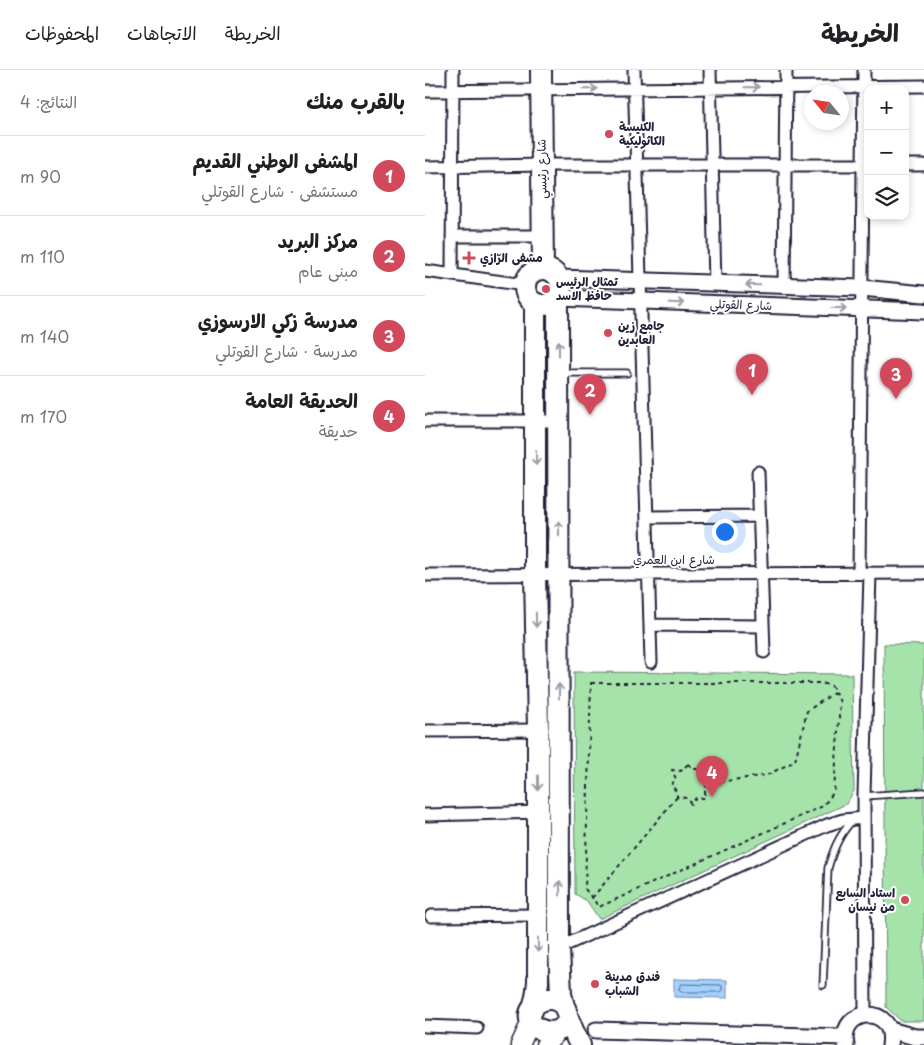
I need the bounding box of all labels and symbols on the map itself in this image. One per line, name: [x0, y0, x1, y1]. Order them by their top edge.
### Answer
one-way arrow: [744, 82, 760, 92]
one-way arrow: [581, 84, 597, 94]
north arrow: [804, 85, 849, 130]
place label: الكنيسة الكاثوليكية: [619, 117, 665, 149]
marker: الكنيسة الكاثوليكية: [603, 128, 615, 140]
street label: شارع رئيسي: [531, 139, 554, 199]
place label: مشفى الرّازي: [480, 248, 543, 267]
marker: مشفى الرّازي: [462, 251, 476, 265]
place label: تمثال الرئيس حافظ الاسد: [556, 272, 618, 304]
one-way arrow: [745, 281, 761, 290]
marker: تمثال الرئيس حافظ الاسد: [540, 283, 552, 295]
street label: شارع القوتلي: [709, 294, 773, 317]
one-way arrow: [669, 298, 685, 307]
one-way arrow: [831, 303, 847, 313]
place label: جامع زين العابدين: [618, 316, 665, 348]
marker: جامع زين العابدين: [602, 327, 614, 339]
one-way arrow: [554, 340, 564, 356]
pin: 1: [736, 354, 768, 395]
pin: 3: [880, 358, 912, 399]
pin: 2: [574, 374, 606, 415]
one-way arrow: [531, 450, 540, 466]
your location: [712, 519, 738, 545]
one-way arrow: [554, 520, 564, 536]
street label: شارع ابن العمري: [633, 550, 715, 569]
one-way arrow: [531, 612, 541, 628]
one-way arrow: [554, 683, 564, 699]
pin: 4: [696, 756, 728, 797]
one-way arrow: [533, 774, 543, 791]
one-way arrow: [555, 880, 565, 896]
place label: استاد السابع من نيسان: [835, 883, 895, 915]
marker: استاد السابع من نيسان: [899, 894, 911, 906]
one-way arrow: [533, 937, 543, 953]
place label: فندق مدينة الشباب: [605, 967, 660, 999]
marker: فندق مدينة الشباب: [589, 978, 601, 990]

